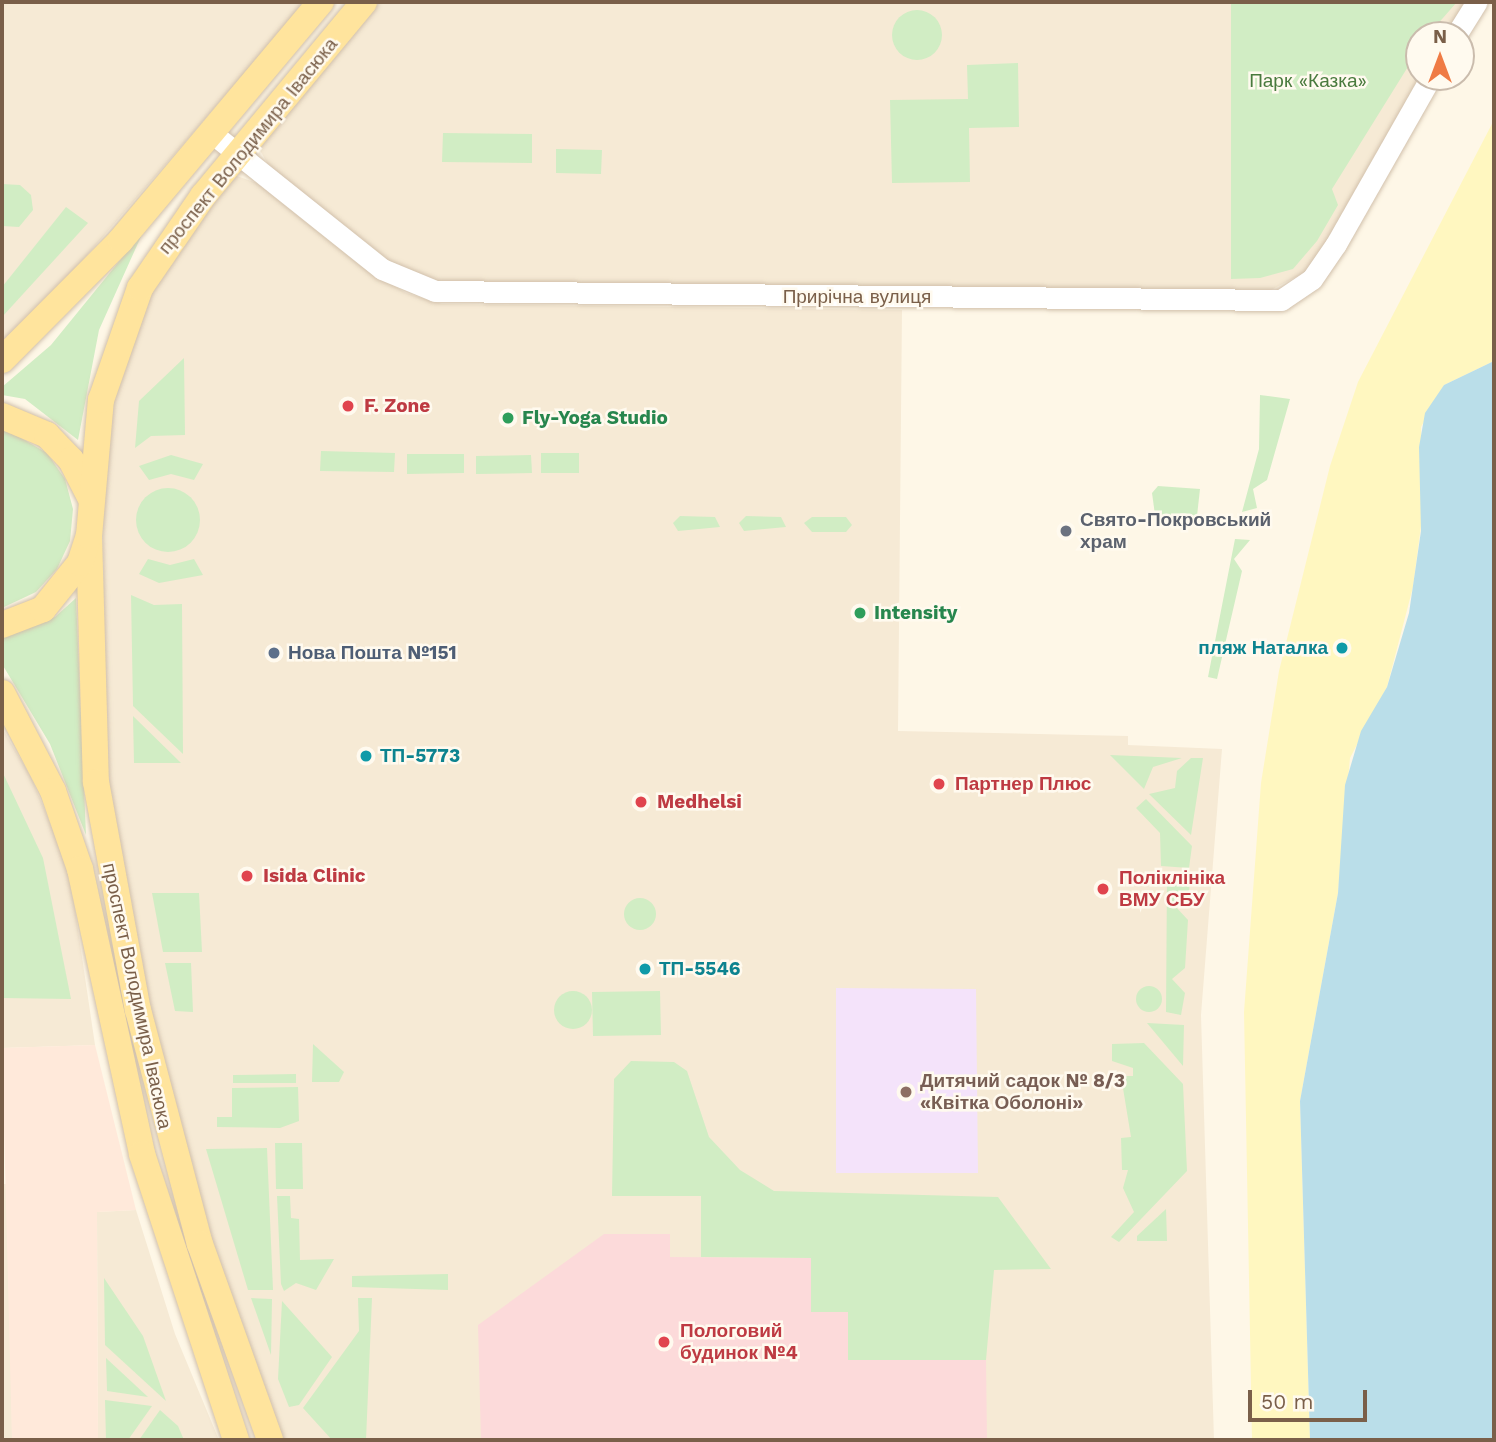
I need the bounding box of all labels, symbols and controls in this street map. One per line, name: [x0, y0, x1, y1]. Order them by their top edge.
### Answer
north arrow: [1405, 21, 1475, 91]
text: N: [1433, 25, 1447, 48]
street label: проспект Володимира Івасюка: [154, 33, 342, 259]
park label: Парк «Казка»: [1249, 70, 1367, 92]
street label: Прирічна вулиця: [783, 286, 931, 308]
place label: F. Zone: [364, 395, 430, 417]
marker: F. Zone: [338, 396, 358, 416]
place label: Fly-Yoga Studio: [522, 407, 668, 429]
marker: Fly-Yoga Studio: [500, 410, 516, 426]
place label: Свято-Покровський храм: [1080, 509, 1271, 553]
marker: Свято-Покровський храм: [1058, 523, 1074, 539]
place label: Intensity: [874, 602, 957, 624]
marker: Intensity: [852, 605, 868, 621]
place label: пляж Наталка: [1198, 637, 1328, 659]
marker: пляж Наталка: [1334, 640, 1350, 656]
place label: Нова Пошта №151: [288, 642, 457, 664]
marker: Нова Пошта №151: [266, 645, 282, 661]
place label: ТП-5773: [380, 745, 460, 767]
marker: ТП-5773: [358, 748, 374, 764]
place label: Партнер Плюс: [955, 773, 1091, 795]
marker: Партнер Плюс: [929, 774, 949, 794]
place label: Medhelsi: [657, 791, 742, 813]
marker: Medhelsi: [631, 792, 651, 812]
street label: проспект Володимира Івасюка: [98, 861, 176, 1131]
place label: Isida Clinic: [263, 865, 366, 887]
marker: Isida Clinic: [237, 866, 257, 886]
place label: Поліклініка ВМУ СБУ: [1119, 867, 1225, 911]
marker: Поліклініка ВМУ СБУ: [1093, 879, 1113, 899]
place label: ТП-5546: [659, 958, 740, 980]
marker: ТП-5546: [637, 961, 653, 977]
place label: Дитячий садок № 8/3 «Квітка Оболоні»: [920, 1070, 1125, 1114]
marker: Дитячий садок № 8/3 «Квітка Оболоні»: [898, 1084, 914, 1100]
place label: Пологовий будинок №4: [680, 1320, 798, 1364]
marker: Пологовий будинок №4: [654, 1332, 674, 1352]
scale bar: [1251, 1376, 1370, 1420]
text: 50 m: [1261, 1389, 1313, 1414]

